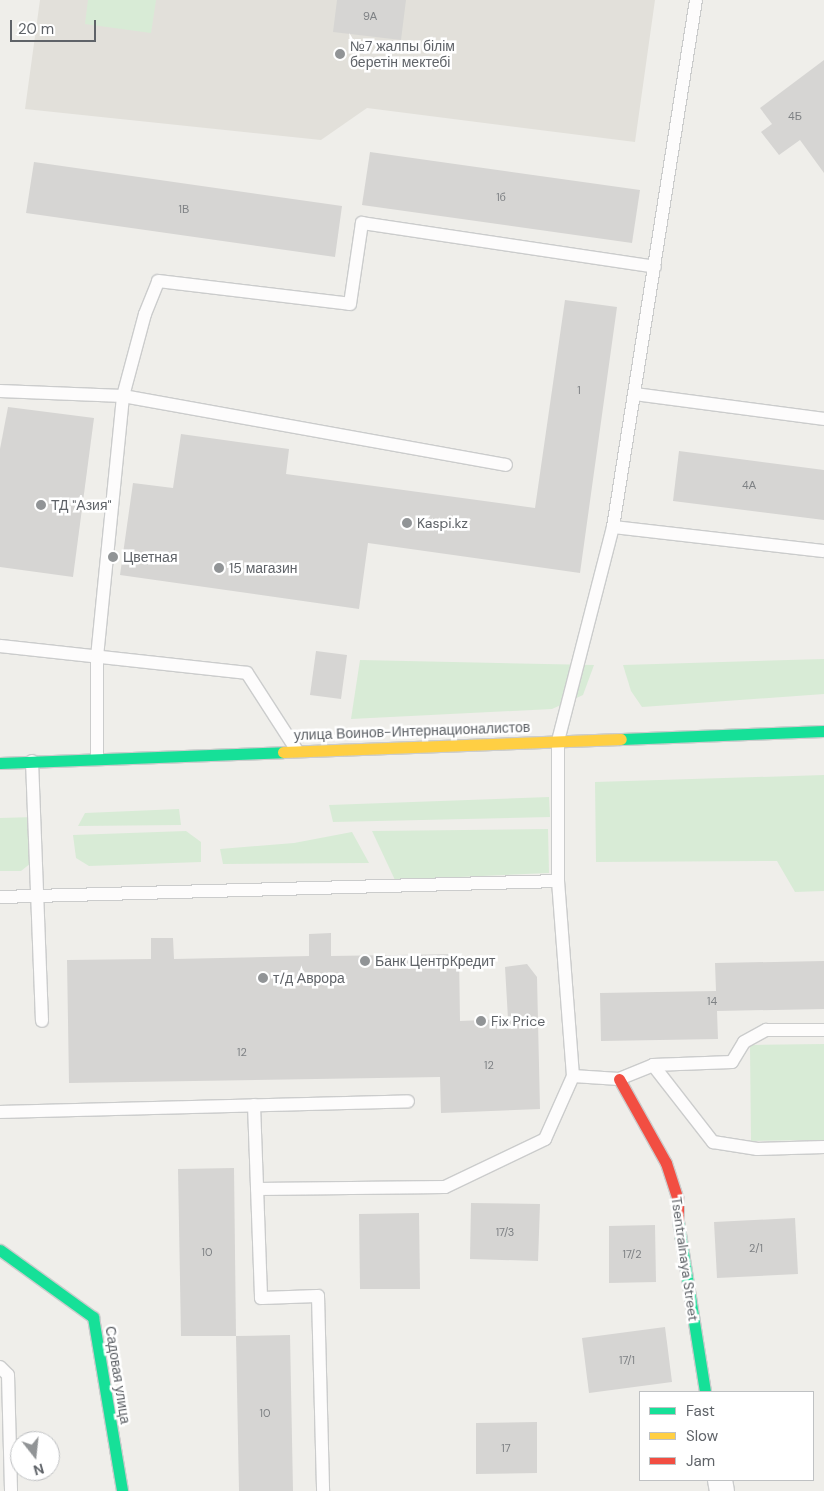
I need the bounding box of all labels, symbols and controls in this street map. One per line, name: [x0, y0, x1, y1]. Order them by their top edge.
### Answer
house number: 9А: [363, 9, 377, 23]
scale bar: [12, 10, 99, 42]
text: 20 m: [18, 19, 54, 39]
place label: №7 жалпы білім беретін мектебі: [350, 38, 455, 70]
marker: №7 жалпы білім беретін мектебі: [334, 48, 346, 60]
house number: 4Б: [788, 109, 802, 123]
house number: 1б: [496, 190, 506, 204]
house number: 1В: [179, 202, 189, 216]
house number: 1: [577, 383, 581, 397]
house number: 4А: [742, 478, 756, 492]
place label: ТД "Азия": [51, 497, 112, 513]
marker: ТД "Азия": [35, 499, 47, 511]
place label: Kaspi.kz: [417, 515, 468, 531]
marker: Kaspi.kz: [401, 517, 413, 529]
place label: Цветная: [123, 549, 177, 565]
marker: Цветная: [107, 551, 119, 563]
place label: 15 магазин: [229, 560, 297, 576]
marker: 15 магазин: [213, 562, 225, 574]
street label: улица Воинов-Интернационалистов: [294, 718, 530, 744]
place label: Банк ЦентрКредит: [375, 953, 495, 969]
marker: Банк ЦентрКредит: [359, 955, 371, 967]
place label: т/д Аврора: [273, 970, 345, 986]
marker: т/д Аврора: [257, 972, 269, 984]
house number: 14: [707, 994, 717, 1008]
place label: Fix Price: [491, 1013, 545, 1029]
marker: Fix Price: [475, 1015, 487, 1027]
house number: 12: [237, 1045, 247, 1059]
house number: 12: [484, 1058, 494, 1072]
street label: Tsentralnaya Street: [668, 1196, 702, 1322]
house number: 17/3: [496, 1225, 514, 1239]
house number: 2/1: [749, 1241, 763, 1255]
house number: 10: [202, 1245, 212, 1259]
house number: 17/2: [623, 1247, 641, 1261]
street label: Садовая улица: [102, 1325, 134, 1425]
house number: 17/1: [619, 1353, 635, 1367]
legend: [639, 1391, 814, 1481]
text: Fast: [686, 1401, 715, 1421]
house number: 10: [260, 1406, 270, 1420]
text: Slow: [686, 1426, 718, 1446]
north arrow: [10, 1431, 60, 1481]
house number: 17: [501, 1441, 511, 1455]
text: Jam: [686, 1451, 715, 1471]
text: N: [31, 1459, 46, 1480]

